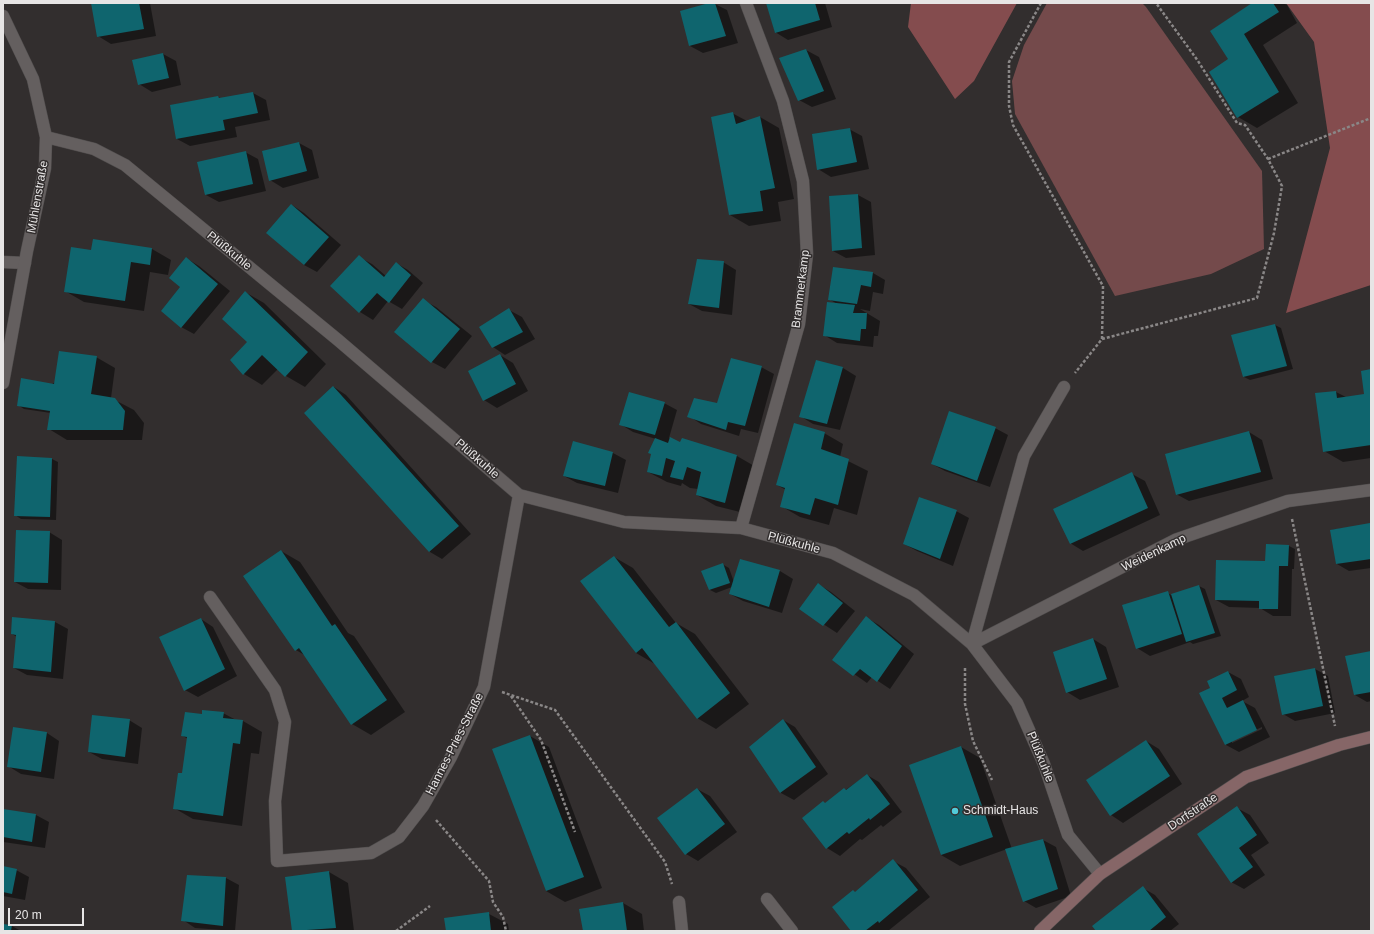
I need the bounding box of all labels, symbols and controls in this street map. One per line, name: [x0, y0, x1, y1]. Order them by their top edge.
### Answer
street label: Mühlenstraße: [25, 160, 51, 234]
street label: Plüßkuhle: [204, 229, 254, 273]
street label: Brammerkamp: [789, 249, 813, 329]
street label: Plüßkuhle: [452, 436, 502, 482]
street label: Plüßkuhle: [766, 529, 822, 557]
street label: Weidenkamp: [1119, 531, 1189, 575]
street label: Hannes-Pries-Straße: [423, 691, 487, 797]
street label: Plüßkuhle: [1023, 730, 1057, 784]
street label: Dorfstraße: [1165, 790, 1221, 834]
place label: Schmidt-Haus: [963, 804, 1038, 818]
marker: Schmidt-Haus: [950, 806, 960, 816]
scale bar: [10, 900, 86, 926]
text: 20 m: [15, 908, 42, 922]

